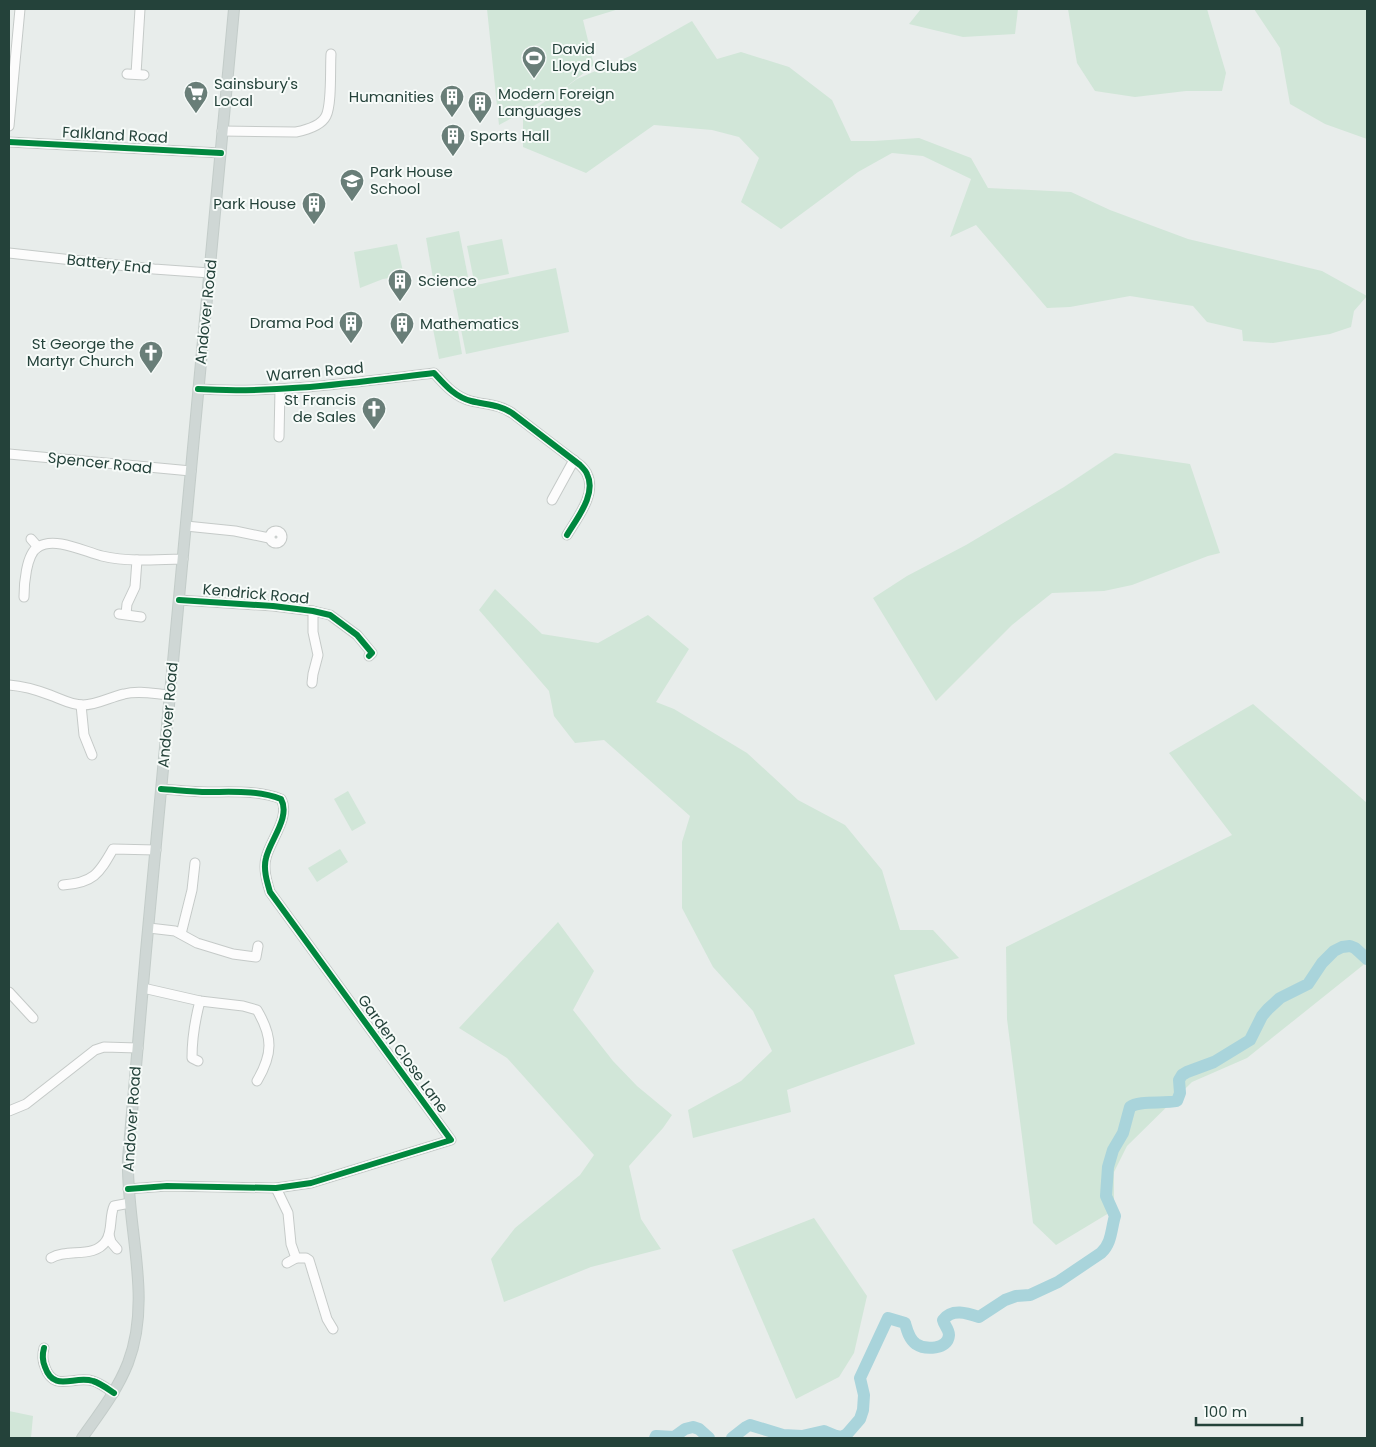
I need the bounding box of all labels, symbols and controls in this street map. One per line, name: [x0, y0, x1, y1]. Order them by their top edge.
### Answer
place label: David Lloyd Clubs: [552, 38, 637, 76]
sports icon: David Lloyd Clubs: [521, 45, 547, 79]
place label: Sainsbury's Local: [214, 73, 298, 111]
supermarket icon: Sainsbury's Local: [183, 80, 209, 114]
place label: Modern Foreign Languages: [498, 83, 615, 121]
building icon: Humanities: [439, 84, 465, 118]
place label: Humanities: [349, 86, 434, 107]
building icon: Modern Foreign Languages: [467, 90, 493, 124]
street label: Falkland Road: [62, 121, 168, 148]
building icon: Sports Hall: [440, 123, 466, 157]
place label: Sports Hall: [470, 125, 549, 146]
place label: Park House School: [370, 161, 453, 199]
school or university icon: Park House School: [339, 168, 365, 202]
building icon: Park House: [301, 191, 327, 225]
place label: Park House: [213, 193, 296, 214]
street label: Battery End: [66, 249, 152, 278]
street label: Andover Road: [190, 258, 221, 366]
building icon: Science: [387, 268, 413, 302]
place label: Science: [418, 270, 477, 291]
building icon: Drama Pod: [338, 310, 364, 344]
building icon: Mathematics: [389, 311, 415, 345]
place label: Drama Pod: [250, 312, 334, 333]
place label: Mathematics: [420, 313, 519, 334]
place label: St George the Martyr Church: [27, 333, 134, 371]
church icon: St George the Martyr Church: [138, 340, 164, 374]
street label: Warren Road: [265, 357, 365, 386]
place label: St Francis de Sales: [284, 389, 356, 427]
church icon: St Francis de Sales: [361, 396, 387, 430]
street label: Spencer Road: [47, 447, 153, 478]
street label: Kendrick Road: [202, 578, 310, 609]
street label: Andover Road: [152, 661, 183, 769]
street label: Garden Close Lane: [353, 990, 454, 1117]
street label: Andover Road: [117, 1065, 146, 1172]
scale bar: [1196, 1394, 1302, 1426]
text: 100 m: [1204, 1401, 1247, 1422]

